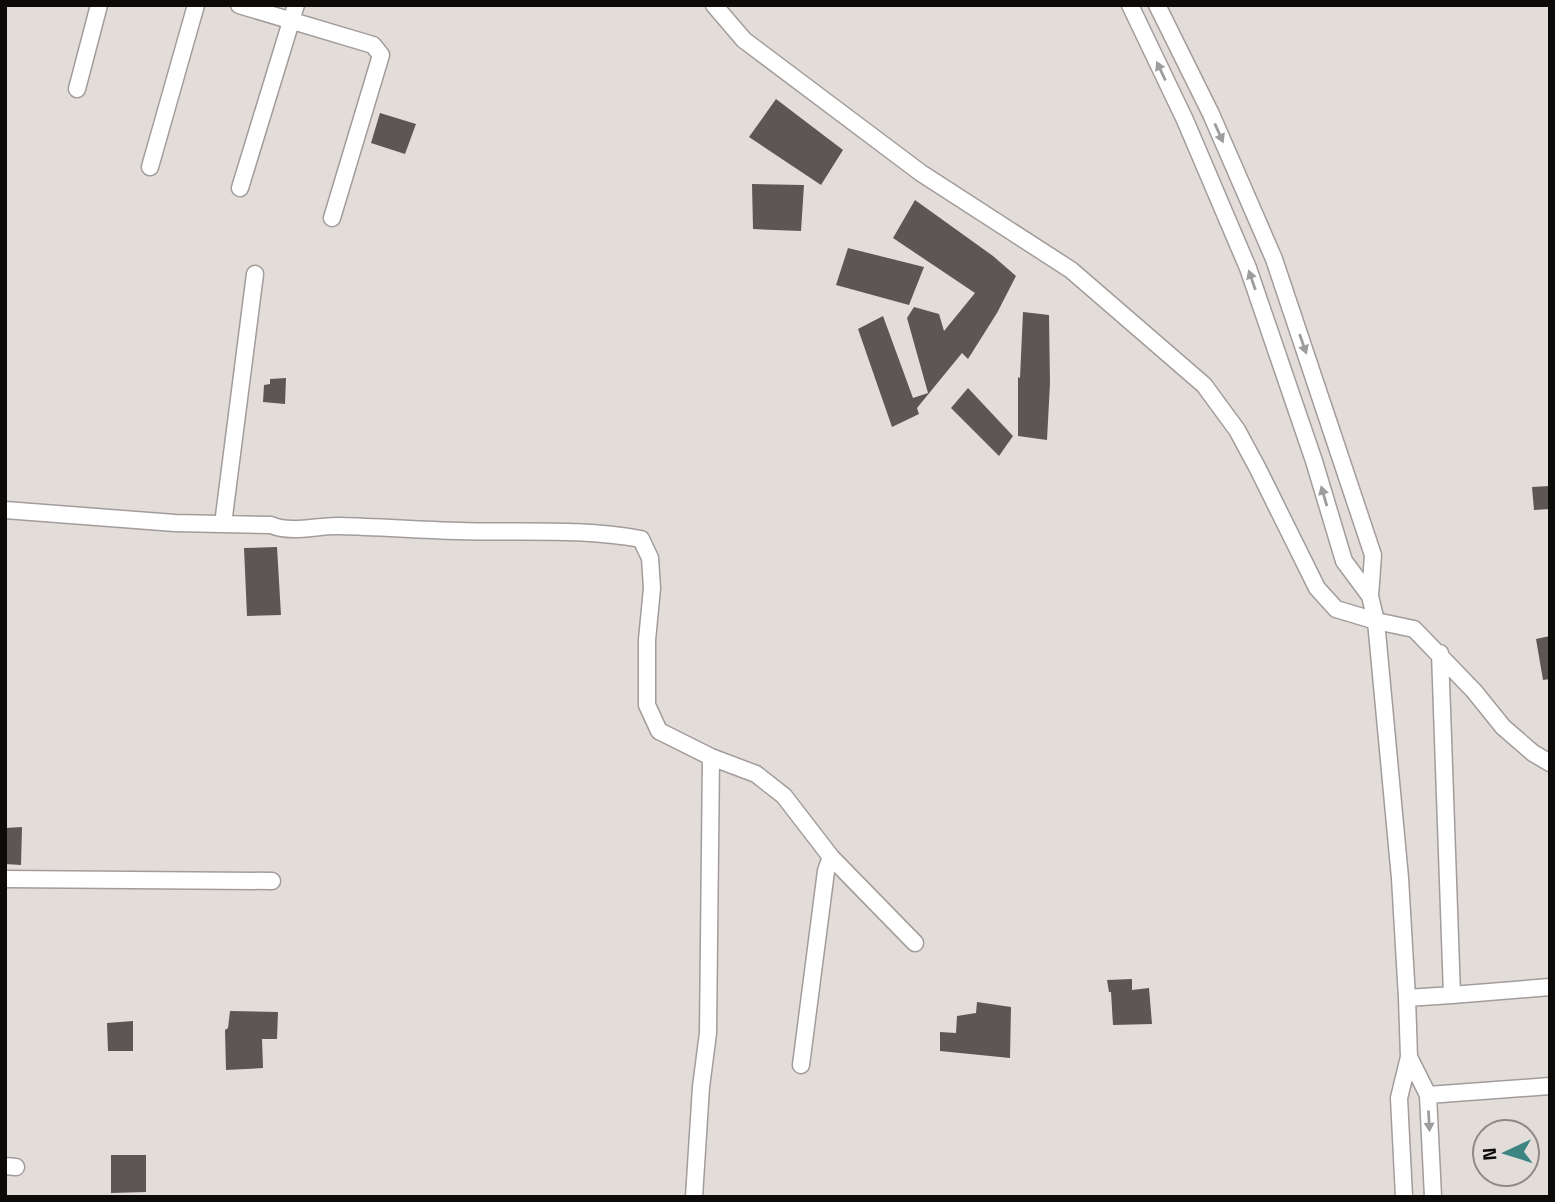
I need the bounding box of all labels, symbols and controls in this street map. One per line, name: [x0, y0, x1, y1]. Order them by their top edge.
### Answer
one-way arrow: [1156, 61, 1167, 81]
one-way arrow: [1213, 123, 1225, 143]
one-way arrow: [1246, 269, 1257, 290]
one-way arrow: [1298, 334, 1309, 355]
one-way arrow: [1319, 485, 1329, 506]
one-way arrow: [1424, 1111, 1435, 1133]
north arrow: [1471, 1118, 1541, 1188]
text: N: [1474, 1147, 1503, 1162]

